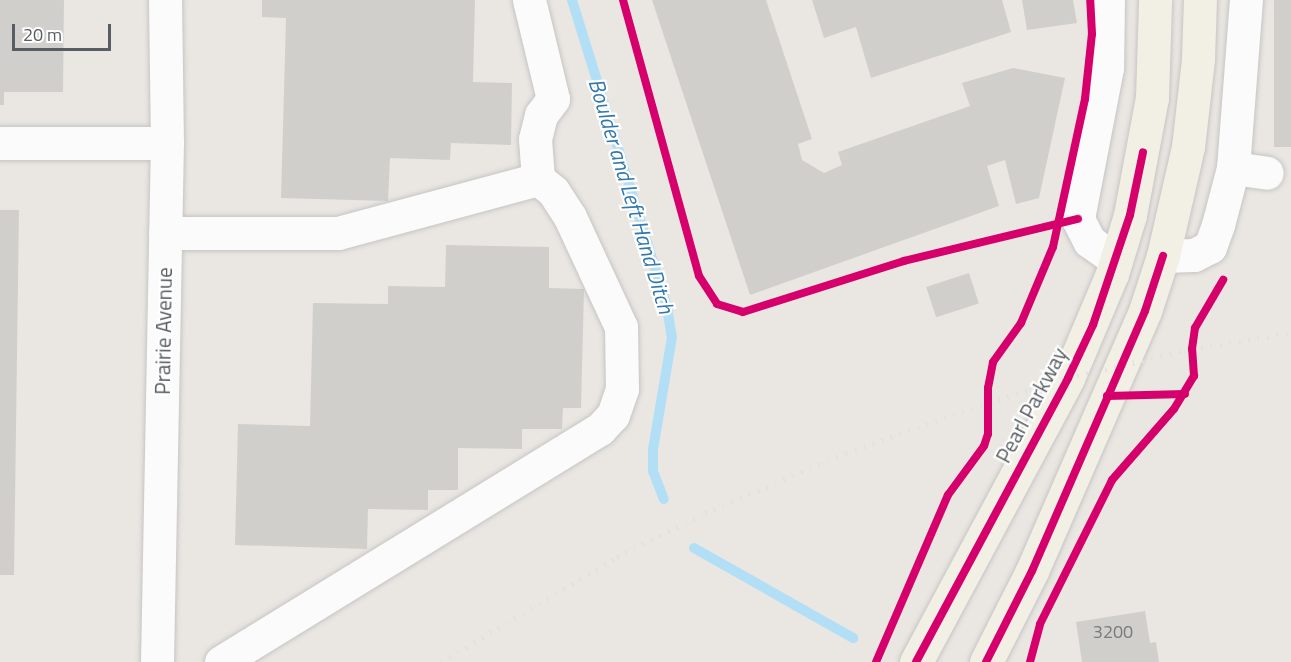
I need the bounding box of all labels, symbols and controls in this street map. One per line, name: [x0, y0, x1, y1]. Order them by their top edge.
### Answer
scale bar: [15, 12, 114, 50]
text: 20 m: [23, 21, 62, 48]
water label: Boulder and Left Hand Ditch: [583, 75, 679, 317]
street label: Prairie Avenue: [149, 267, 177, 395]
street label: Pearl Parkway: [990, 343, 1072, 467]
house number: 3200: [1093, 621, 1133, 643]

